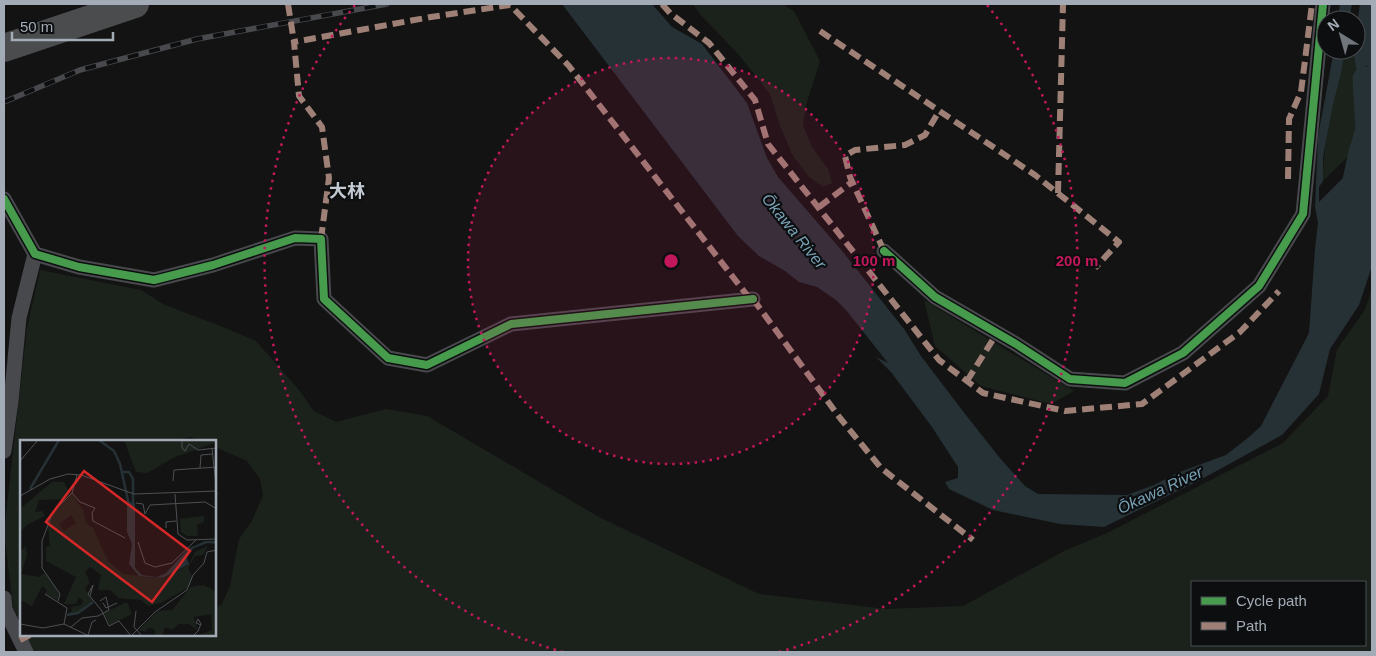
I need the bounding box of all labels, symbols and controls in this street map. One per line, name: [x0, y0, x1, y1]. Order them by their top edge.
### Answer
scale bar: [12, 10, 114, 42]
north arrow: [1316, 10, 1366, 60]
text: N: [1324, 15, 1342, 34]
text: 50 m: [20, 18, 53, 35]
district label: 大林: [329, 181, 365, 201]
water label: Ōkawa River: [759, 190, 830, 272]
centre of rings: [662, 252, 680, 270]
text: 100 m: [853, 252, 895, 269]
text: 200 m: [1056, 252, 1098, 269]
inset map: [20, 440, 216, 636]
water label: Ōkawa River: [1115, 463, 1206, 517]
legend: [1191, 581, 1366, 646]
text: Cycle path: [1236, 592, 1307, 609]
text: Path: [1236, 617, 1267, 634]

